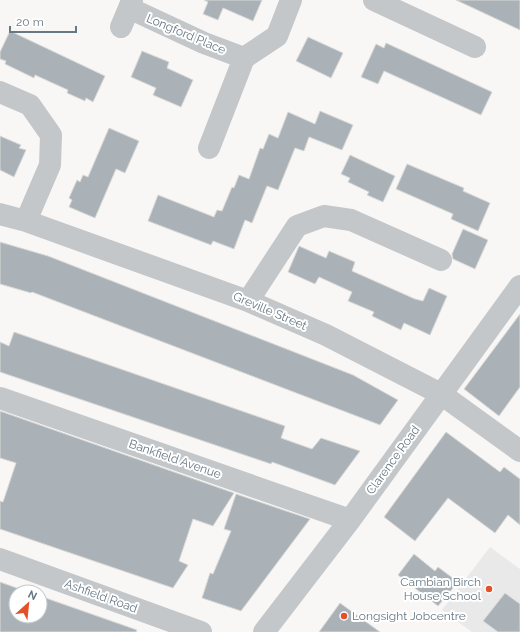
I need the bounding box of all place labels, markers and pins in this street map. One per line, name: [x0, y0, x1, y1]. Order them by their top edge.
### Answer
place label: Cambian Birch House School: [400, 575, 482, 603]
marker: Cambian Birch House School: [484, 584, 494, 594]
place label: Longsight Jobcentre: [352, 609, 466, 623]
marker: Longsight Jobcentre: [339, 611, 349, 621]

